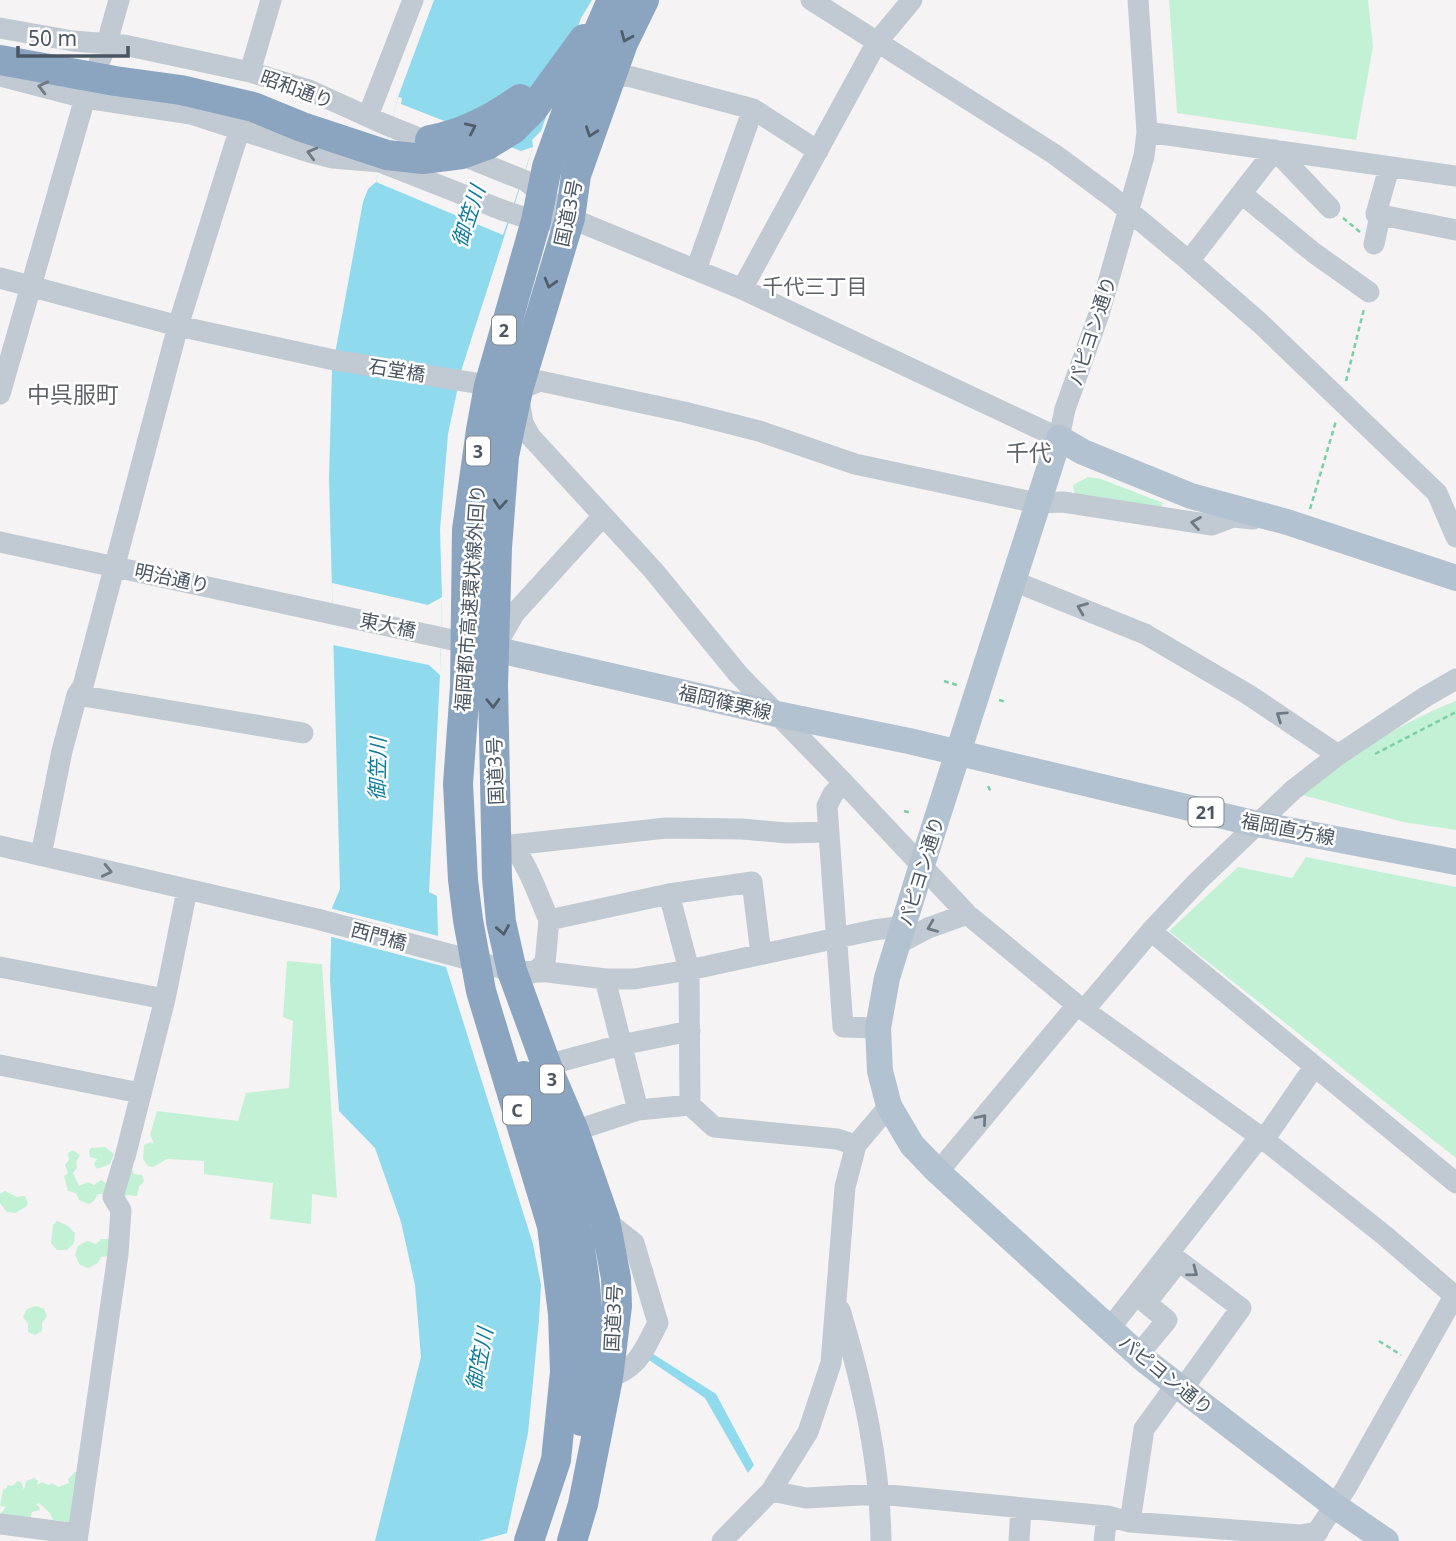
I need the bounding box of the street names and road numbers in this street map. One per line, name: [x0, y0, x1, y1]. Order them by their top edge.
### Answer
street label: 昭和通り: [257, 64, 337, 114]
street label: 国道3号: [548, 177, 588, 249]
street label: パピヨン通り: [1062, 273, 1122, 389]
road number: 2: [492, 316, 516, 344]
street label: 石堂橋: [367, 353, 427, 387]
road number: 3: [466, 436, 490, 466]
street label: 福岡都市高速環状線外回り: [449, 483, 491, 713]
street label: 明治通り: [132, 557, 212, 599]
street label: 東大橋: [357, 606, 419, 644]
street label: 福岡篠栗線: [676, 679, 774, 725]
street label: 国道3号: [481, 737, 509, 805]
road number: 21: [1188, 798, 1224, 826]
street label: 福岡直方線: [1239, 807, 1337, 851]
street label: パピヨン通り: [892, 813, 950, 929]
street label: 西門橋: [348, 916, 410, 956]
road number: 3: [540, 1064, 564, 1094]
road number: C: [503, 1096, 531, 1125]
street label: 国道3号: [598, 1283, 628, 1353]
street label: パピヨン通り: [1114, 1329, 1218, 1421]

